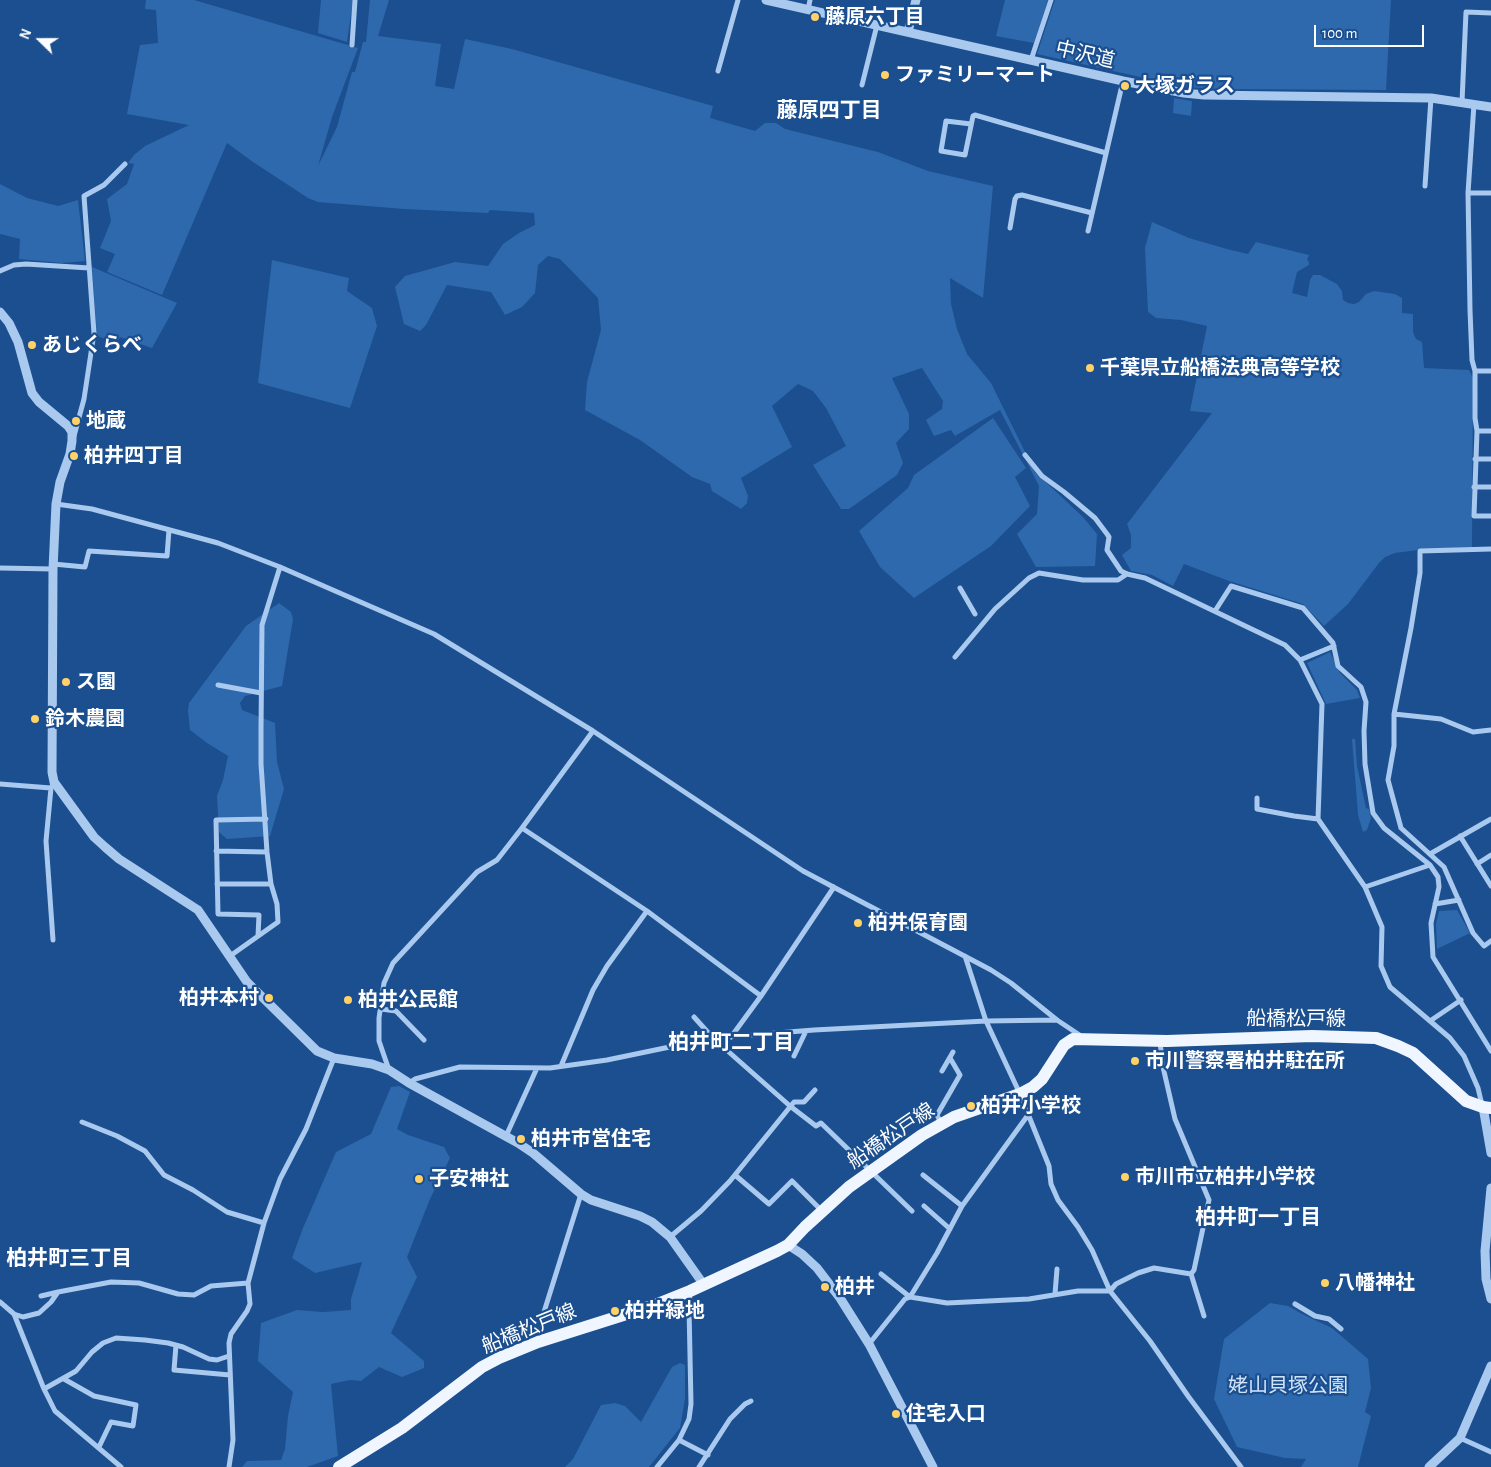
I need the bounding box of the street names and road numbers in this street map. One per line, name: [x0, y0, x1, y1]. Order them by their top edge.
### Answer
street label: 中沢道: [1053, 37, 1117, 73]
street label: 船橋松戸線: [1246, 1007, 1346, 1031]
street label: 船橋松戸線: [843, 1098, 939, 1174]
street label: 船橋松戸線: [478, 1299, 580, 1359]

